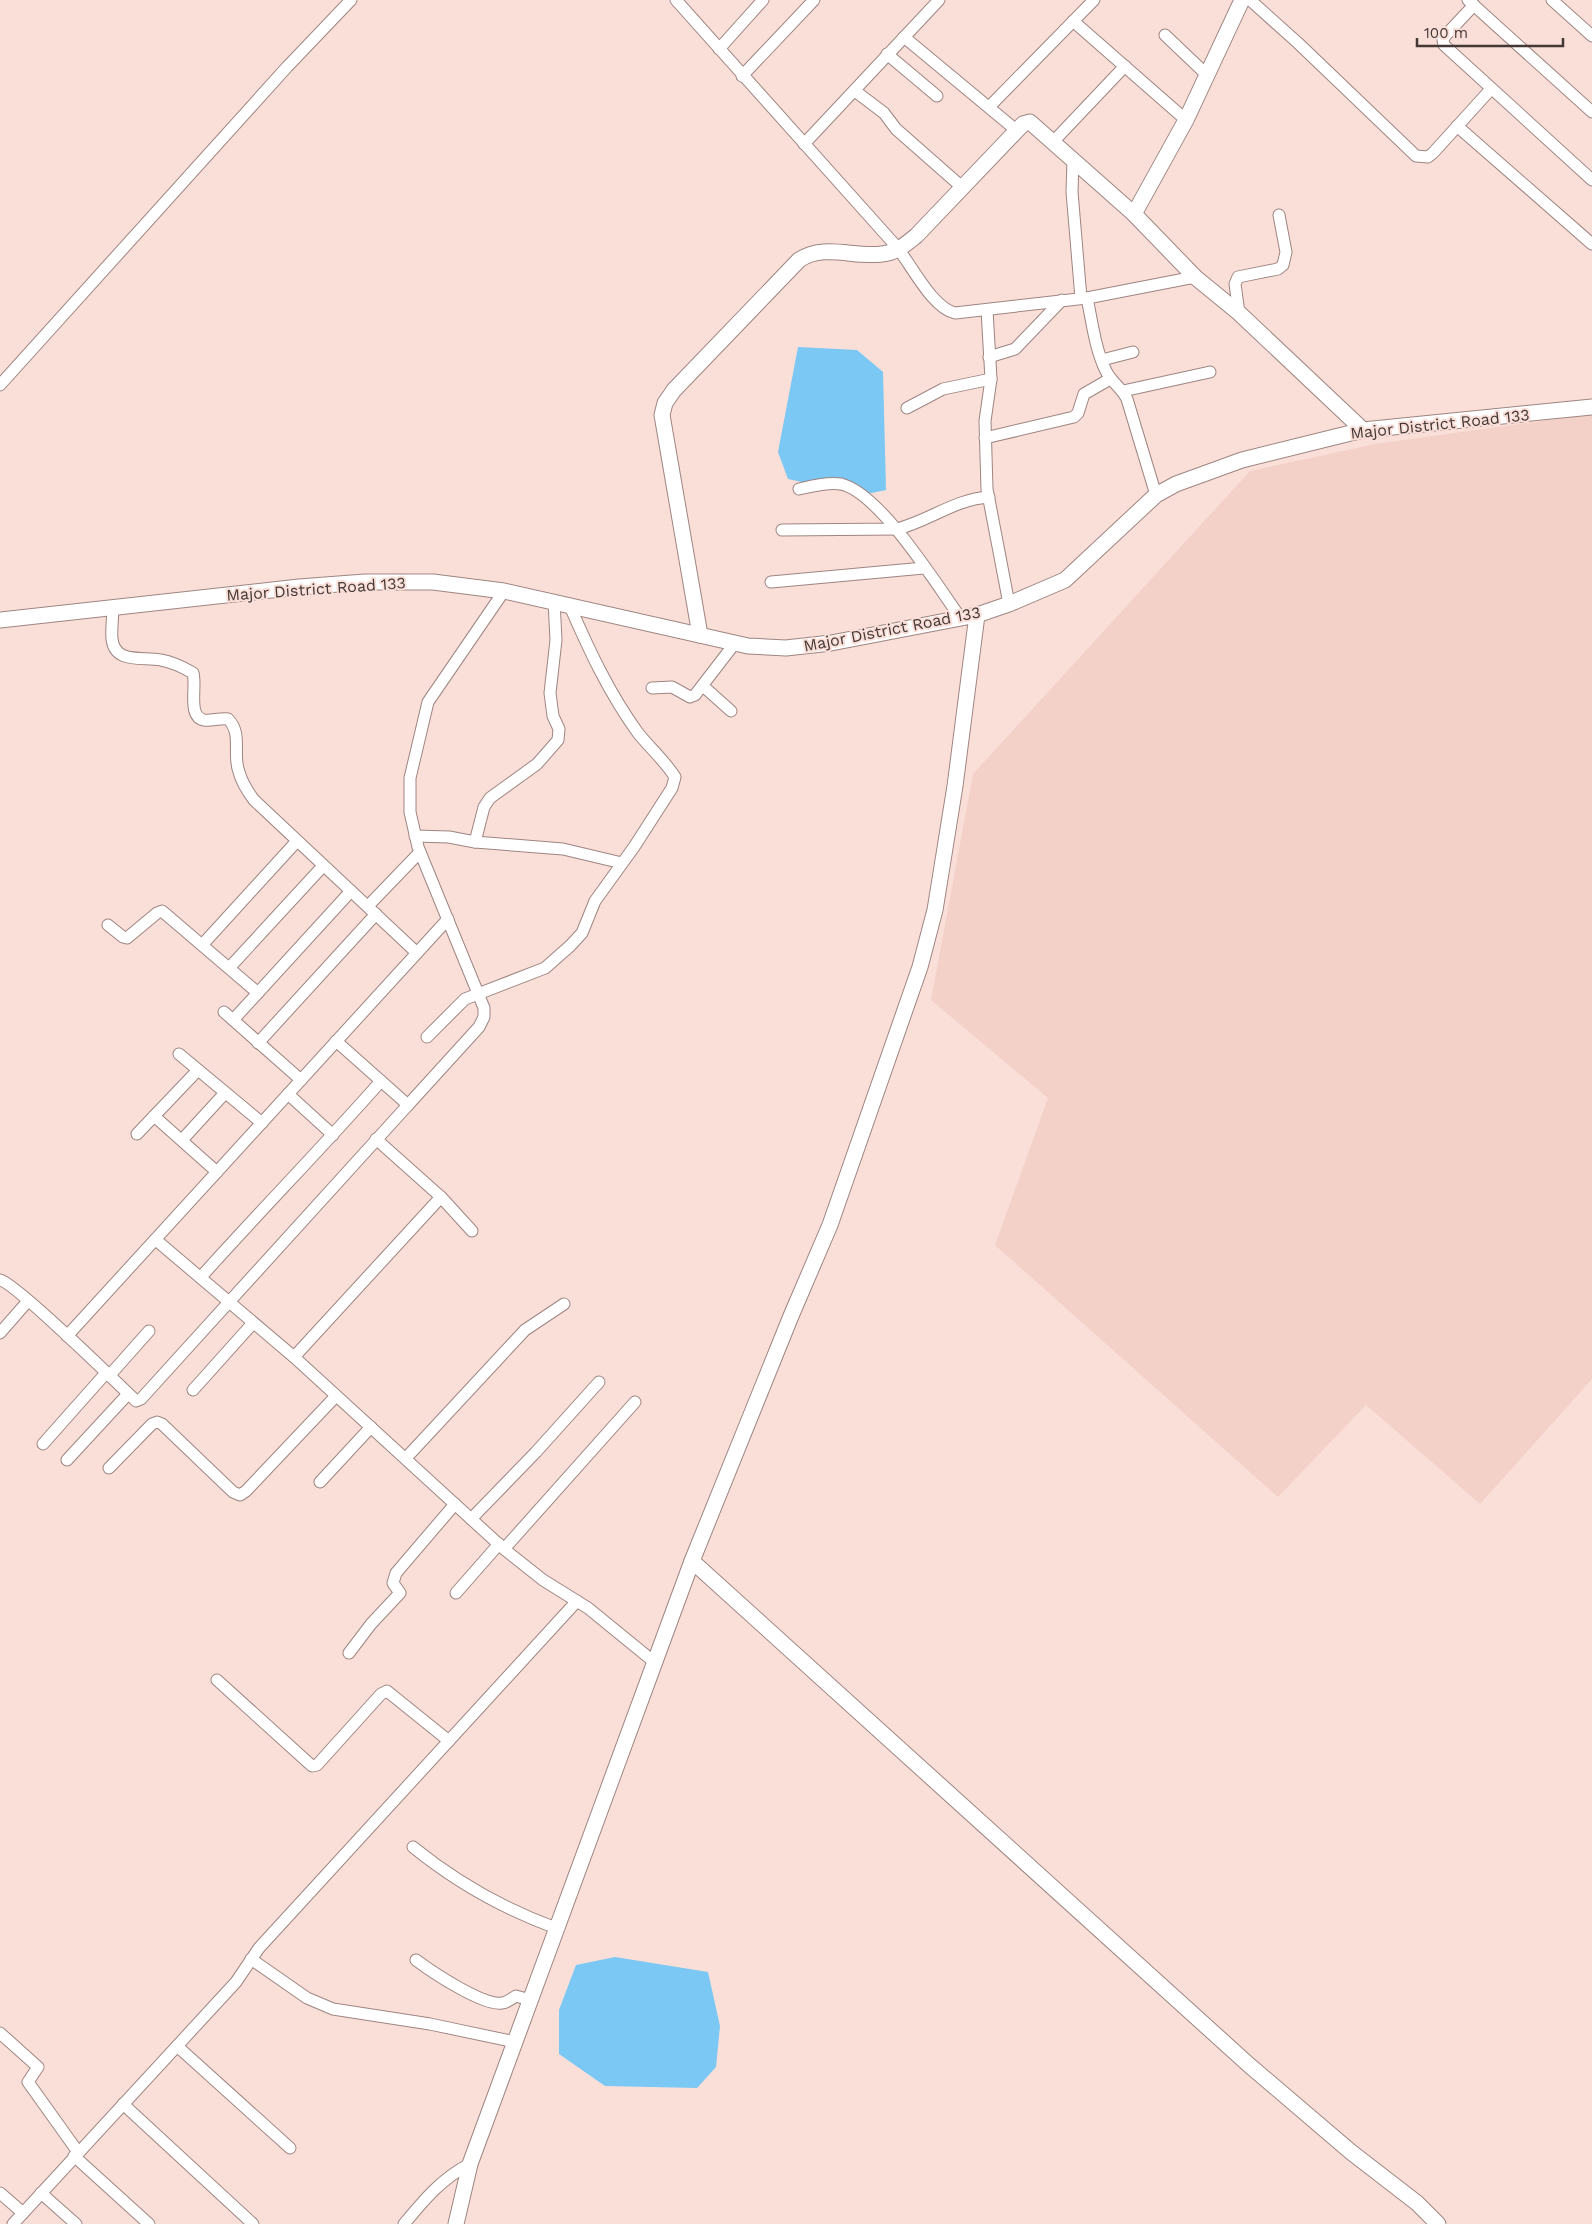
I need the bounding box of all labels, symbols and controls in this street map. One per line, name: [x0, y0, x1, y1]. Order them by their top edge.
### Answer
scale bar: [1417, 15, 1563, 47]
text: 100 m: [1424, 24, 1468, 42]
street label: Major District Road 133: [1350, 405, 1530, 443]
street label: Major District Road 133: [226, 573, 406, 605]
street label: Major District Road 133: [802, 603, 982, 655]

